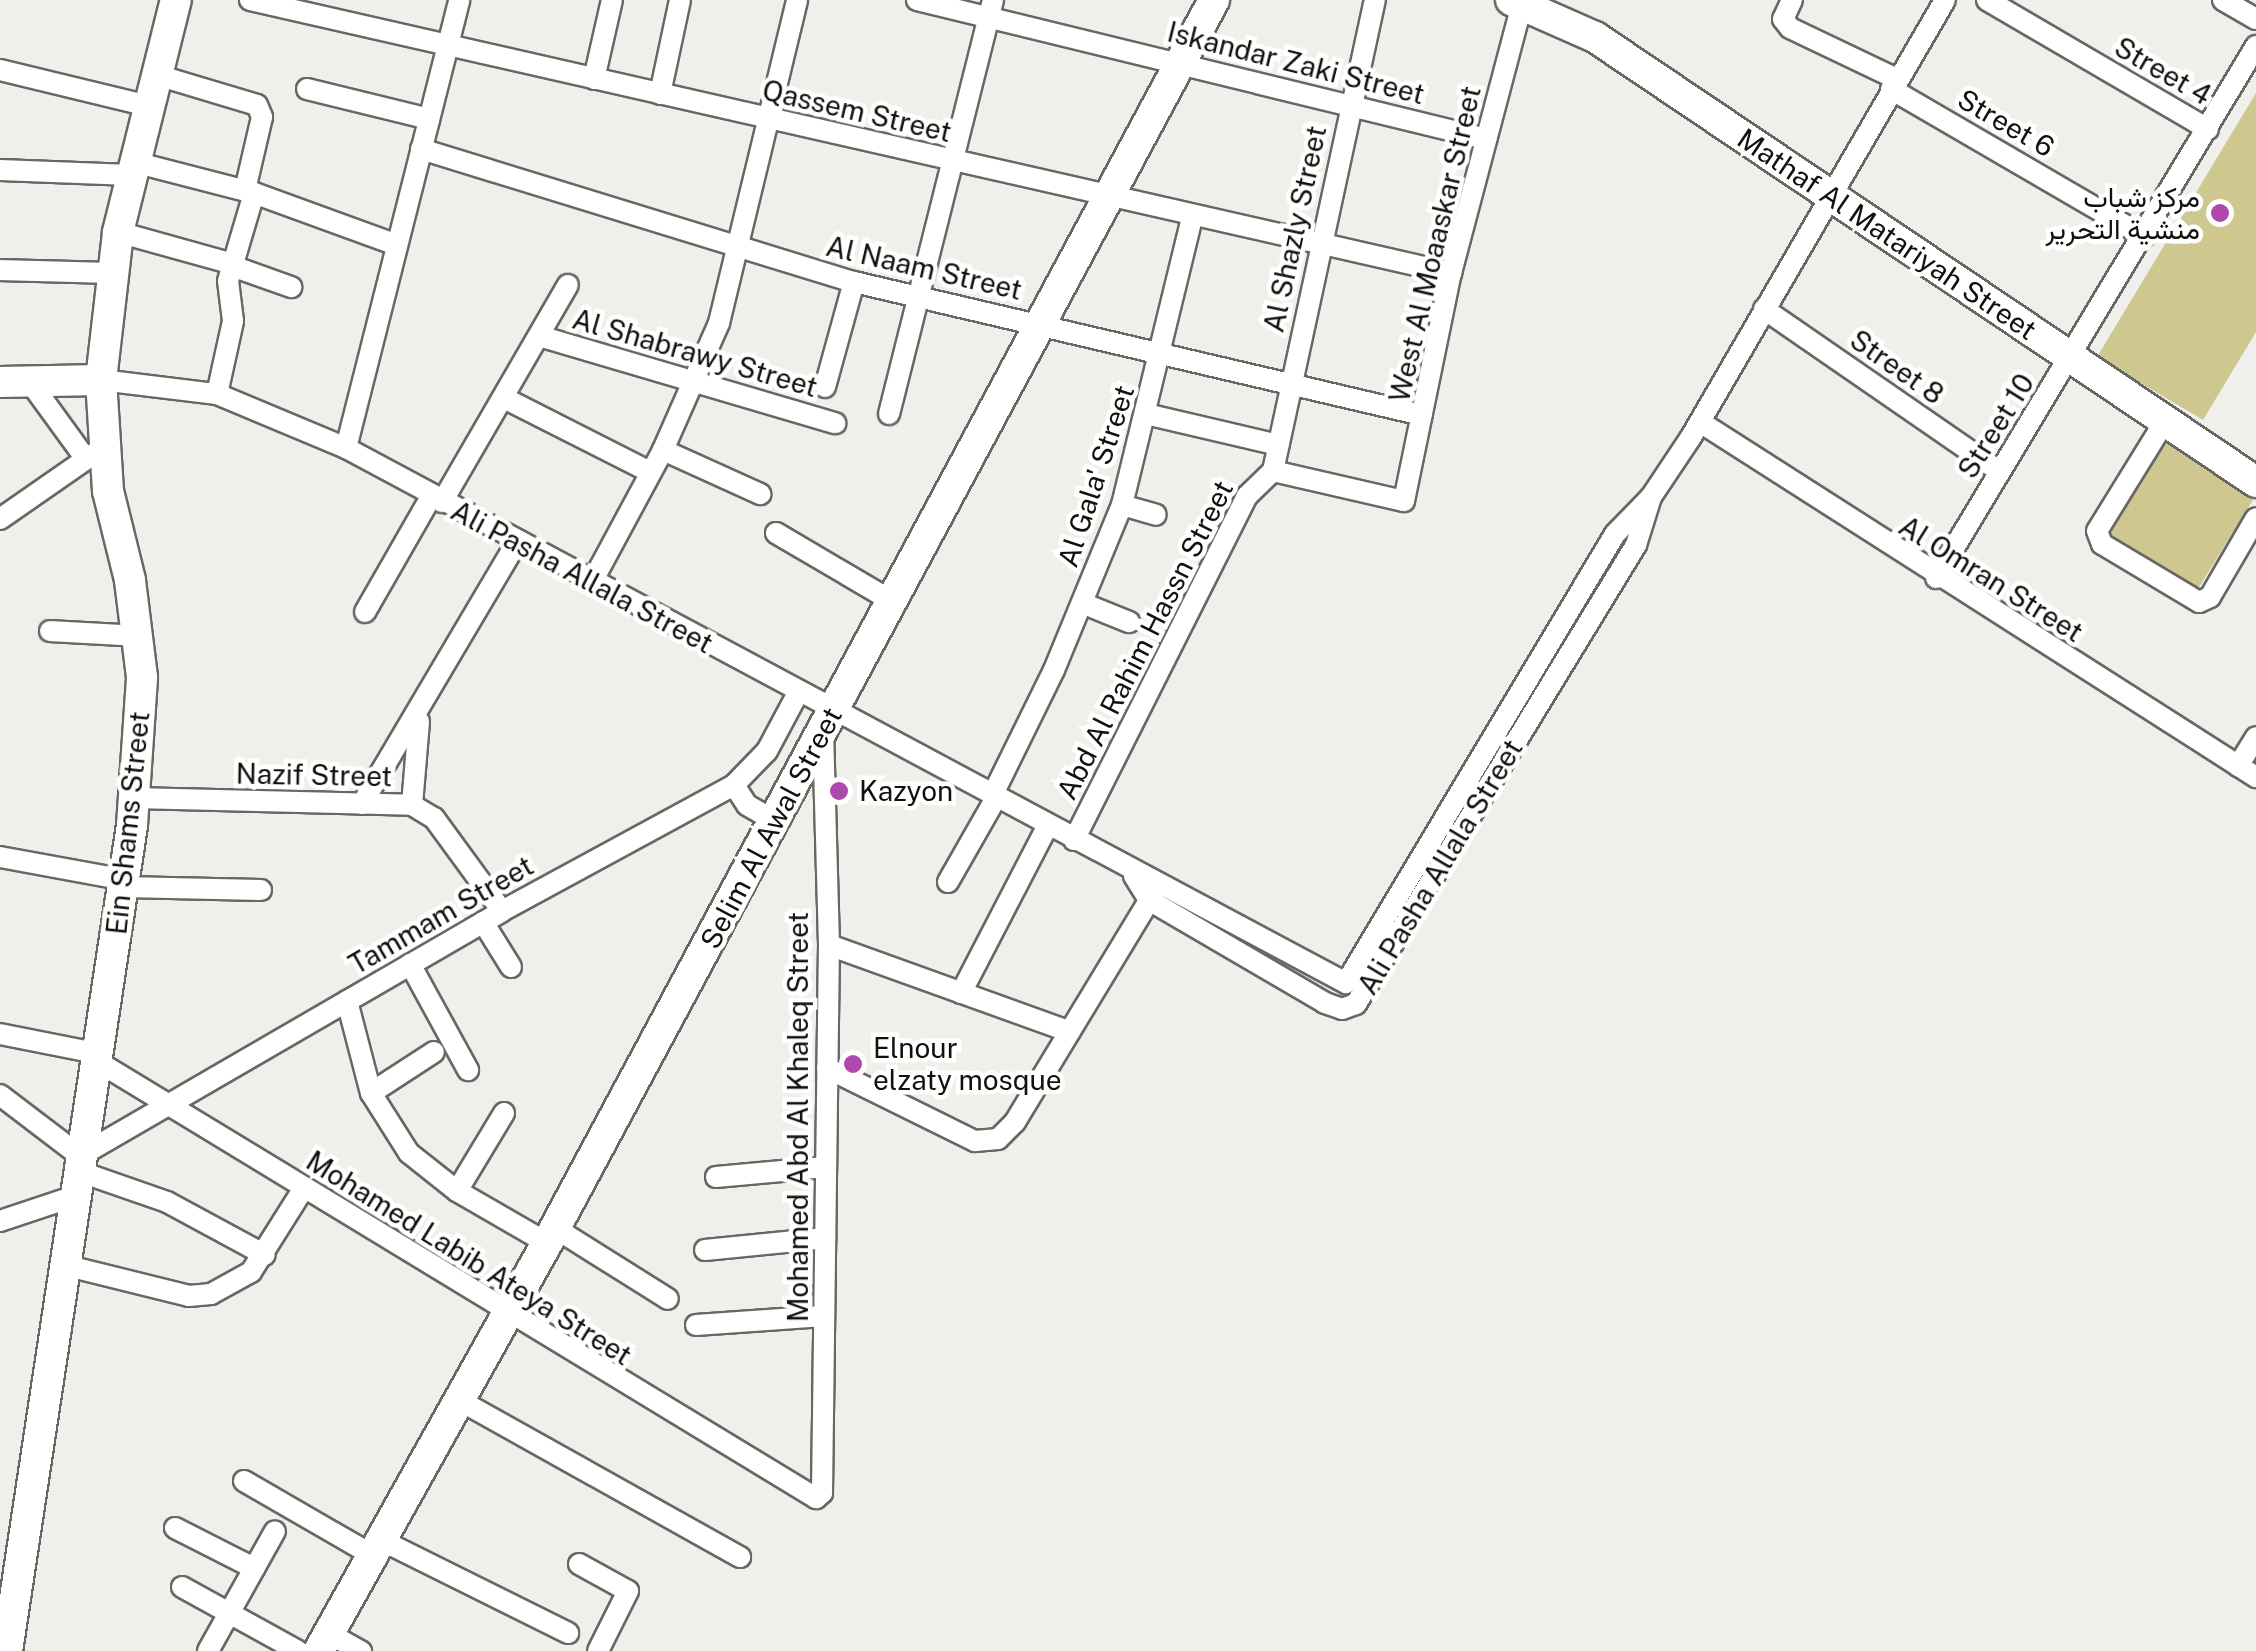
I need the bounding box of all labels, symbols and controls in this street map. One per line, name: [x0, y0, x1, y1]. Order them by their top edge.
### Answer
street label: Iskandar Zaki Street: [1164, 15, 1428, 111]
street label: Street 4: [2109, 30, 2217, 112]
street label: Qassem Street: [759, 73, 955, 149]
street label: Street 6: [1952, 82, 2060, 164]
street label: West Al Moaaskar Street: [1382, 83, 1488, 405]
street label: Mathaf Al Matariyah Street: [1731, 121, 2043, 347]
street label: Al Shazly Street: [1257, 123, 1333, 335]
place label: مركز شباب منشية التحرير: [2046, 180, 2200, 246]
marker: مركز شباب منشية التحرير: [2209, 202, 2231, 224]
street label: Al Naam Street: [823, 229, 1025, 307]
street label: Al Shabrawy Street: [569, 302, 821, 404]
street label: Street 8: [1844, 323, 1950, 411]
street label: Street 10: [1951, 367, 2041, 485]
street label: Al Gala' Street: [1051, 381, 1141, 571]
street label: Abd Al Rahim Hassn Street: [1050, 475, 1240, 805]
street label: Ali Pasha Allala Street: [445, 494, 719, 660]
street label: Al Omran Street: [1893, 509, 2089, 649]
street label: Selim Al Awal Street: [693, 702, 849, 954]
street label: Ein Shams Street: [100, 710, 156, 936]
street label: Ali Pasha Allala Street: [1351, 733, 1529, 1001]
street label: Nazif Street: [235, 757, 393, 793]
place label: Kazyon: [859, 774, 953, 808]
marker: Kazyon: [828, 780, 850, 802]
street label: Tammam Street: [343, 849, 539, 981]
street label: Mohamed Abd Al Khaleq Street: [781, 912, 815, 1322]
place label: Elnour elzaty mosque: [873, 1031, 1062, 1097]
marker: Elnour elzaty mosque: [842, 1053, 864, 1075]
street label: Mohamed Labib Ateya Street: [300, 1144, 638, 1372]

